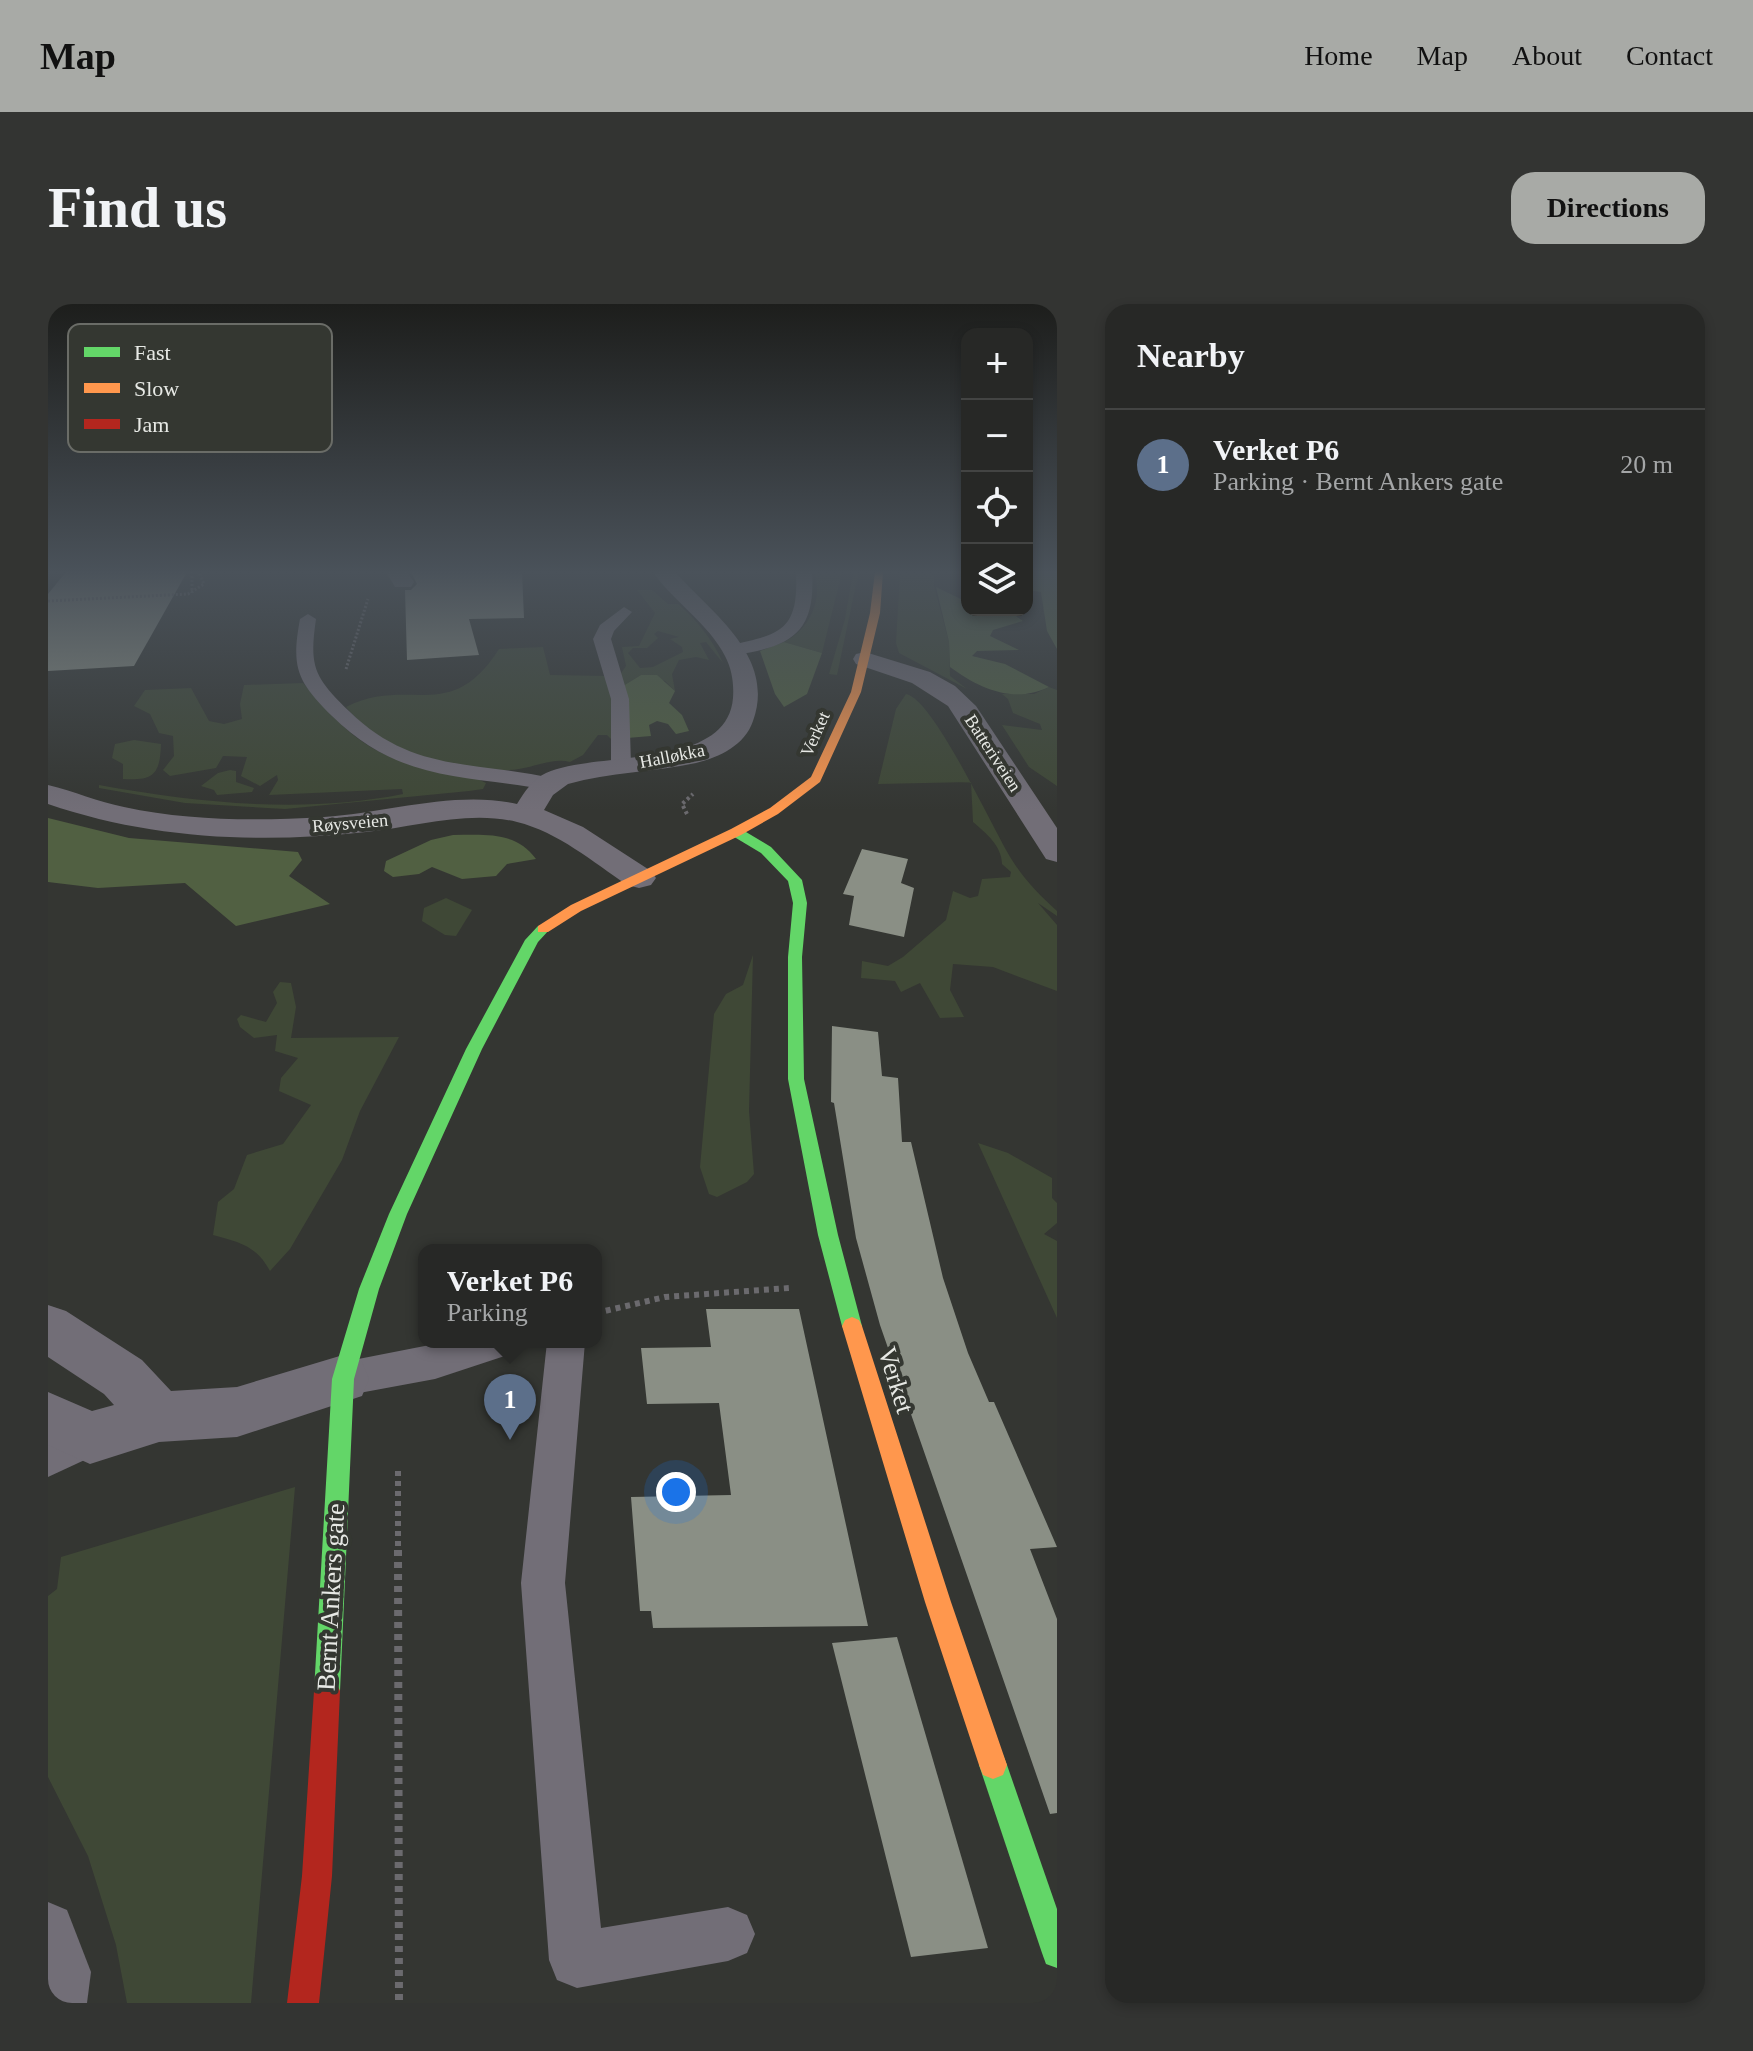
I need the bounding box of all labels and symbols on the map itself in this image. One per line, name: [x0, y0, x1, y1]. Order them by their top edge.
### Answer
legend: [68, 324, 332, 452]
text: Fast: [134, 340, 171, 365]
text: Slow: [134, 376, 179, 401]
text: Jam: [134, 412, 169, 437]
street label: Verket: [796, 708, 834, 760]
street label: Batteriveien: [961, 711, 1025, 795]
street label: Halløkka: [638, 740, 706, 772]
street label: Røysveien: [311, 810, 389, 836]
street label: Verket: [872, 1343, 920, 1417]
pin: 1: [484, 1374, 536, 1440]
your location: [656, 1472, 696, 1512]
street label: Bernt Ankers gate: [312, 1503, 350, 1691]

